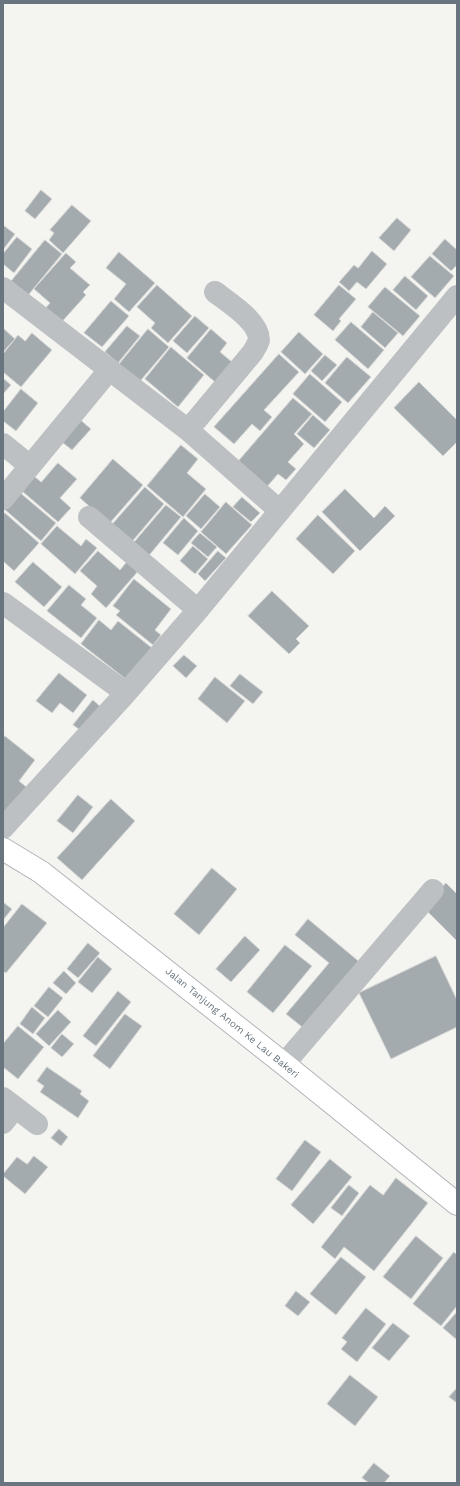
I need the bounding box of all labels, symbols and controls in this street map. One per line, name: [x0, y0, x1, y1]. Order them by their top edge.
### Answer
street label: Jalan Tanjung Anom Ke Lau Bakeri: [163, 965, 301, 1081]

